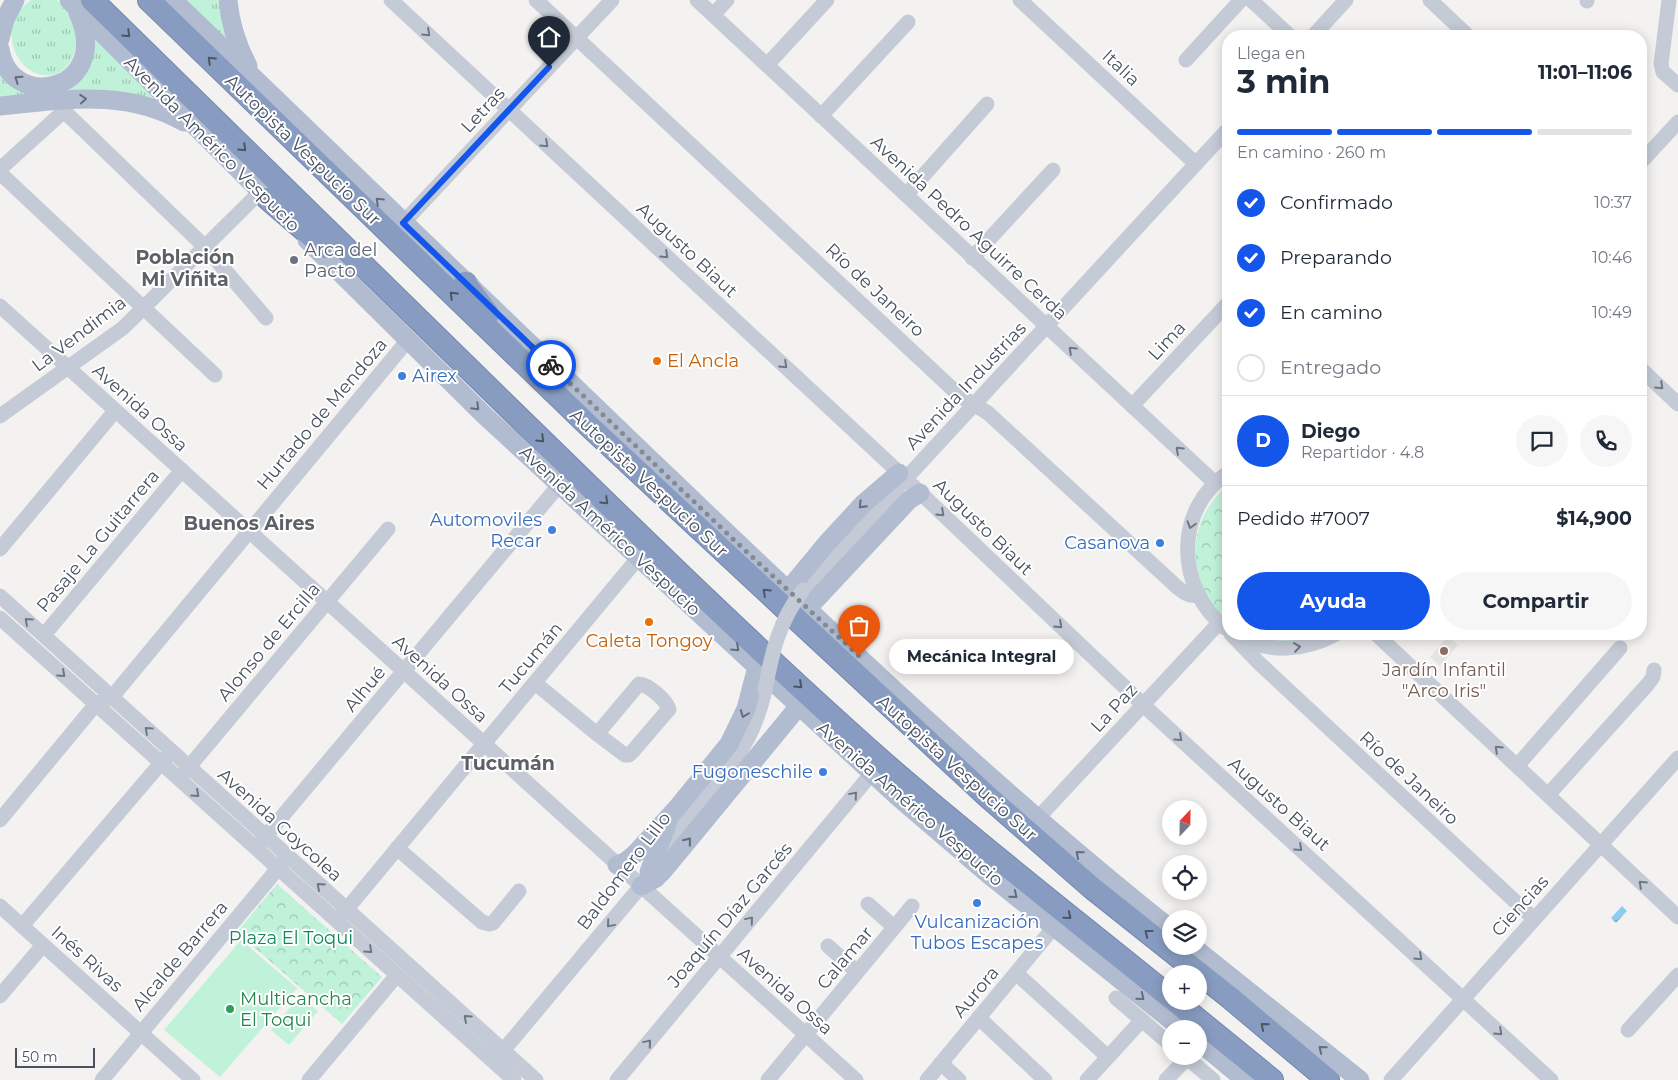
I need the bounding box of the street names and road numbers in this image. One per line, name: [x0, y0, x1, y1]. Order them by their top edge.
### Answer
street label: Italia: [1098, 45, 1144, 91]
street label: Avenida Américo Vespucio: [119, 51, 305, 237]
street label: Autopista Vespucio Sur: [221, 70, 385, 230]
street label: Letras: [456, 82, 510, 137]
street label: Avenida Pedro Aguirre Cerda: [866, 131, 1072, 325]
street label: Augusto Biaut: [632, 198, 742, 302]
street label: Río de Janeiro: [821, 238, 929, 342]
street label: La Vendimia: [28, 291, 130, 377]
street label: Avenida Industrias: [901, 317, 1031, 454]
street label: Lima: [1144, 317, 1190, 365]
street label: Hurtado de Mendoza: [252, 334, 392, 494]
street label: Avenida Ossa: [88, 359, 192, 457]
street label: Autopista Vespucio Sur: [565, 404, 733, 562]
street label: Avenida Américo Vespucio: [515, 441, 705, 621]
street label: Pasaje La Guitarrera: [32, 465, 164, 617]
street label: Augusto Biaut: [929, 474, 1037, 580]
street label: Alonso de Ercilla: [213, 578, 325, 706]
street label: Tucumán: [495, 618, 567, 698]
street label: Avenida Ossa: [388, 630, 492, 728]
street label: Alhué: [340, 662, 391, 716]
street label: La Paz: [1086, 679, 1142, 737]
street label: Autopista Vespucio Sur: [872, 690, 1042, 846]
street label: Avenida Américo Vespucio: [812, 717, 1008, 891]
street label: Río de Janeiro: [1355, 726, 1463, 830]
street label: Augusto Biaut: [1224, 753, 1334, 855]
street label: Avenida Goycolea: [214, 764, 346, 886]
street label: Baldomero Lillo: [573, 808, 675, 934]
street label: Joaquín Díaz Garcés: [662, 838, 797, 993]
street label: Ciencias: [1487, 871, 1553, 941]
street label: Alcalde Barrera: [127, 896, 233, 1016]
street label: Inés Rivas: [47, 921, 127, 997]
street label: Calamar: [812, 922, 878, 994]
street label: Avenida Ossa: [733, 942, 837, 1040]
street label: Aurora: [948, 962, 1004, 1022]

